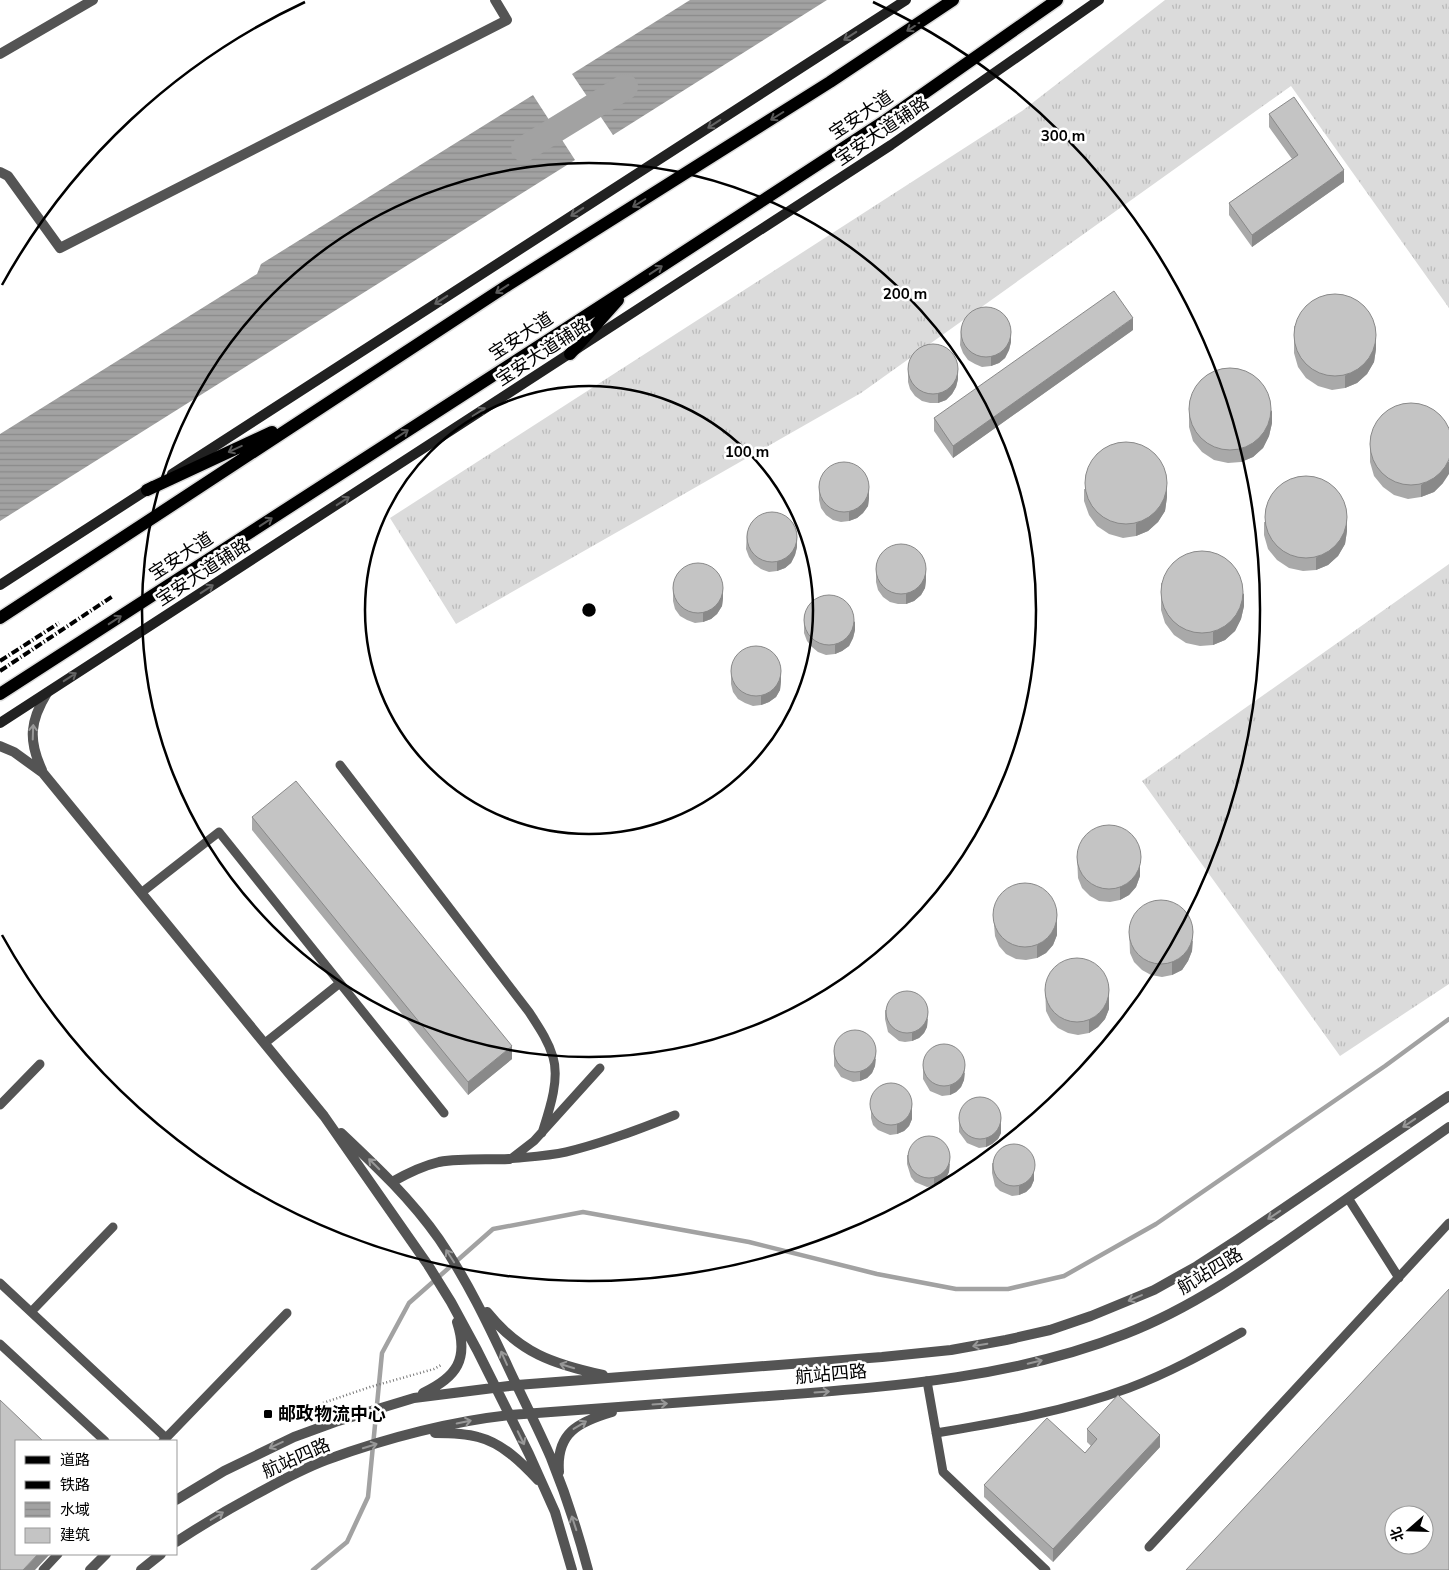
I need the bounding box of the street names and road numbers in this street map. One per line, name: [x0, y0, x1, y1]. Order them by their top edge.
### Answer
street label: 宝安大道: [824, 85, 897, 144]
street label: 宝安大道辅路: [831, 91, 933, 170]
street label: 宝安大道: [484, 306, 557, 365]
street label: 宝安大道辅路: [491, 313, 594, 391]
street label: 宝安大道: [144, 526, 217, 585]
street label: 宝安大道辅路: [151, 533, 254, 611]
street label: 航站四路: [1173, 1242, 1247, 1299]
street label: 航站四路: [794, 1359, 868, 1388]
street label: 航站四路: [258, 1432, 333, 1483]

